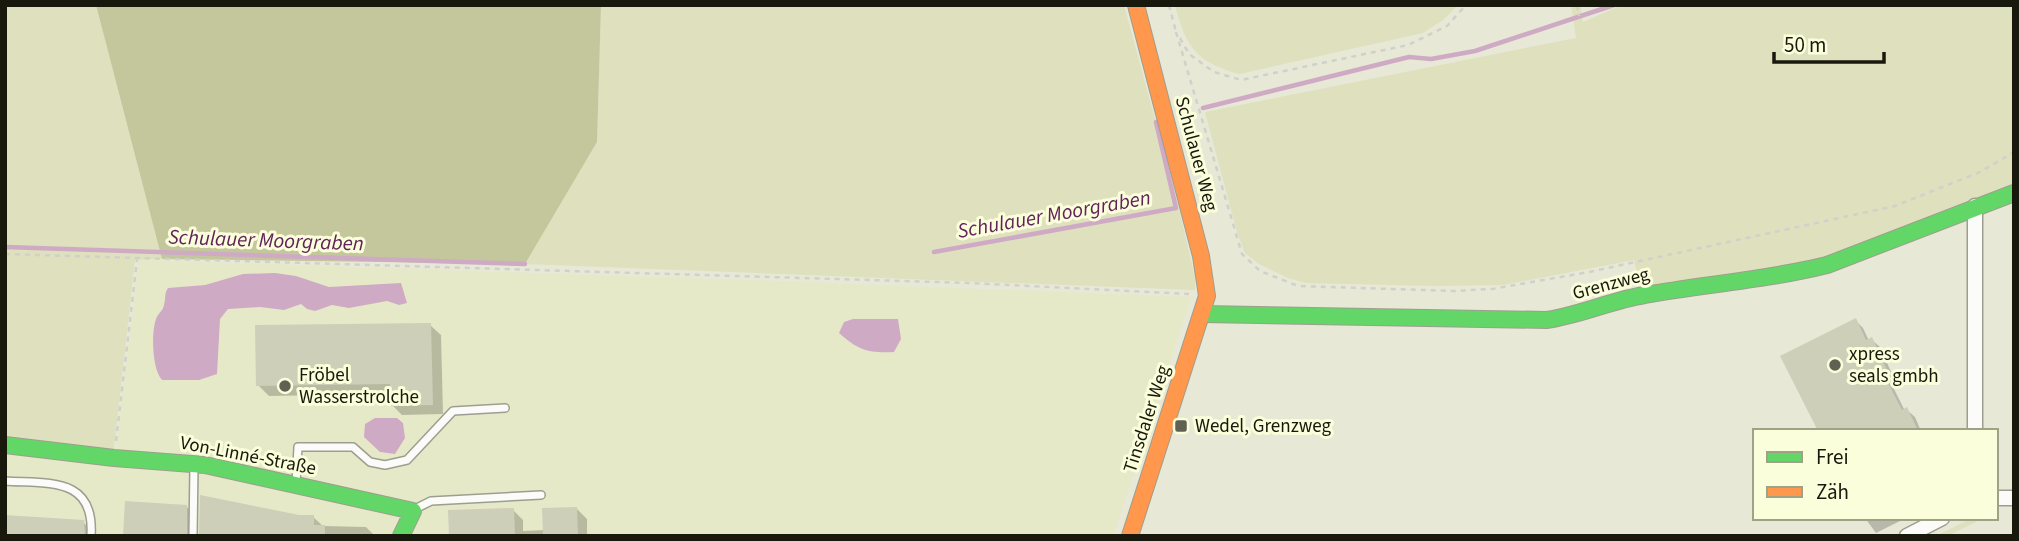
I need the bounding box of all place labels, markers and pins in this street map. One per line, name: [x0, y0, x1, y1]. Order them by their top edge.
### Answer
place label: xpress seals gmbh: [1849, 341, 1938, 390]
marker: xpress seals gmbh: [1827, 357, 1843, 373]
place label: Fröbel Wasserstrolche: [299, 362, 419, 411]
marker: Fröbel Wasserstrolche: [277, 378, 293, 394]
place label: Wedel, Grenzweg: [1195, 413, 1332, 440]
marker: Wedel, Grenzweg: [1173, 418, 1189, 434]

